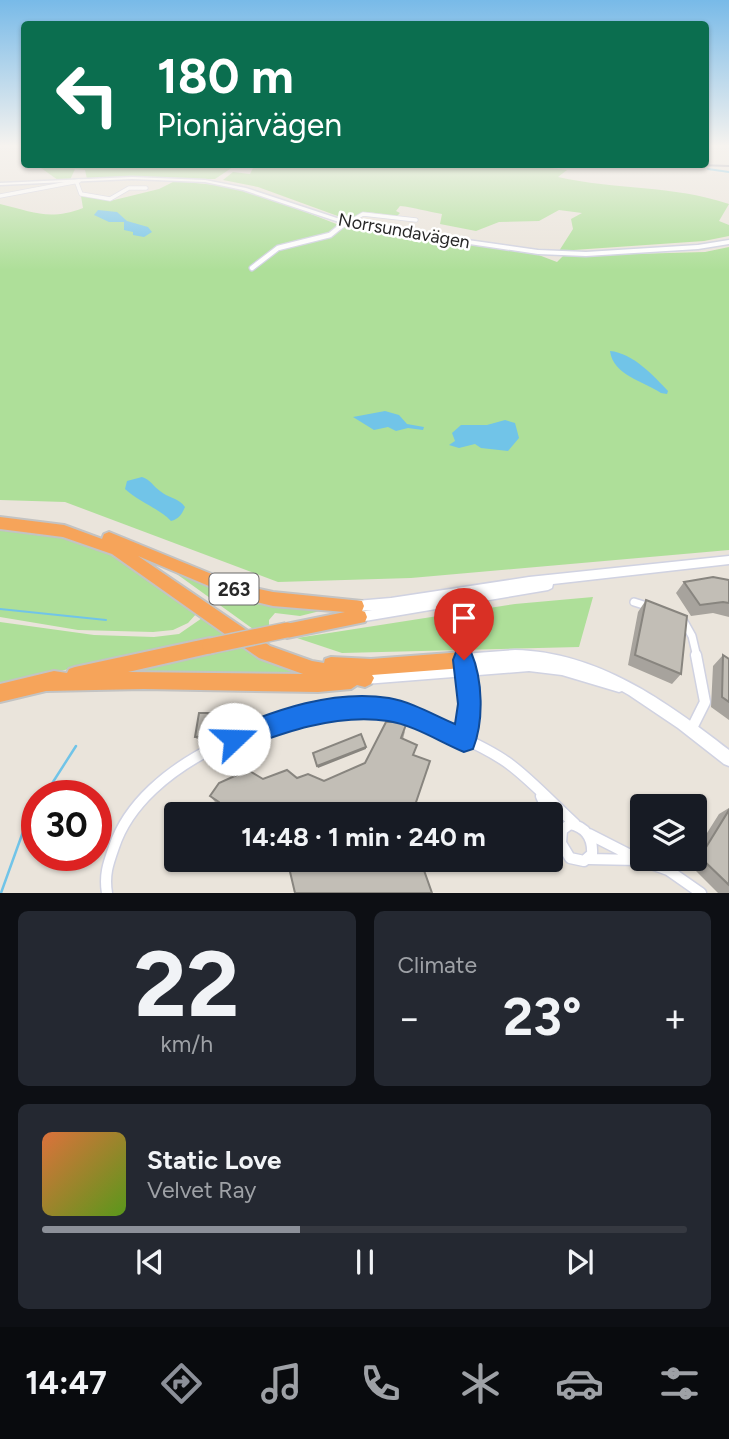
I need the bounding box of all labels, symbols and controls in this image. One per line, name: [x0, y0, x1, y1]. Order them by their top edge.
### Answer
text: 180 m: [157, 46, 294, 105]
icon: left: [42, 49, 133, 140]
text: Pionjärvägen: [157, 106, 342, 144]
street label: Norrsundavägen: [336, 209, 472, 253]
road number: 263: [210, 574, 258, 604]
pin: [434, 588, 494, 660]
icon: arrive: [445, 599, 483, 637]
position arrow: [197, 702, 271, 776]
speed limit sign: 30: [21, 780, 112, 871]
map controls: [630, 794, 707, 871]
button: layers: [630, 794, 707, 871]
text: 14:48 · 1 min · 240 m: [241, 821, 486, 853]
text: 22: [134, 930, 239, 1039]
text: Climate: [398, 951, 477, 979]
text: 23°: [503, 986, 582, 1048]
text: −: [398, 995, 421, 1041]
text: +: [663, 995, 687, 1041]
text: km/h: [160, 1030, 213, 1058]
text: Static Love: [147, 1144, 281, 1176]
text: Velvet Ray: [147, 1176, 256, 1204]
icon: previous: [131, 1243, 169, 1281]
icon: pause: [346, 1243, 384, 1281]
icon: next: [561, 1243, 599, 1281]
icon: directions: [157, 1359, 206, 1408]
icon: music: [257, 1359, 306, 1408]
icon: phone: [356, 1359, 405, 1408]
icon: climate: [456, 1359, 505, 1408]
icon: car: [555, 1359, 604, 1408]
icon: filters: [655, 1359, 704, 1408]
text: 14:47: [25, 1364, 107, 1402]

